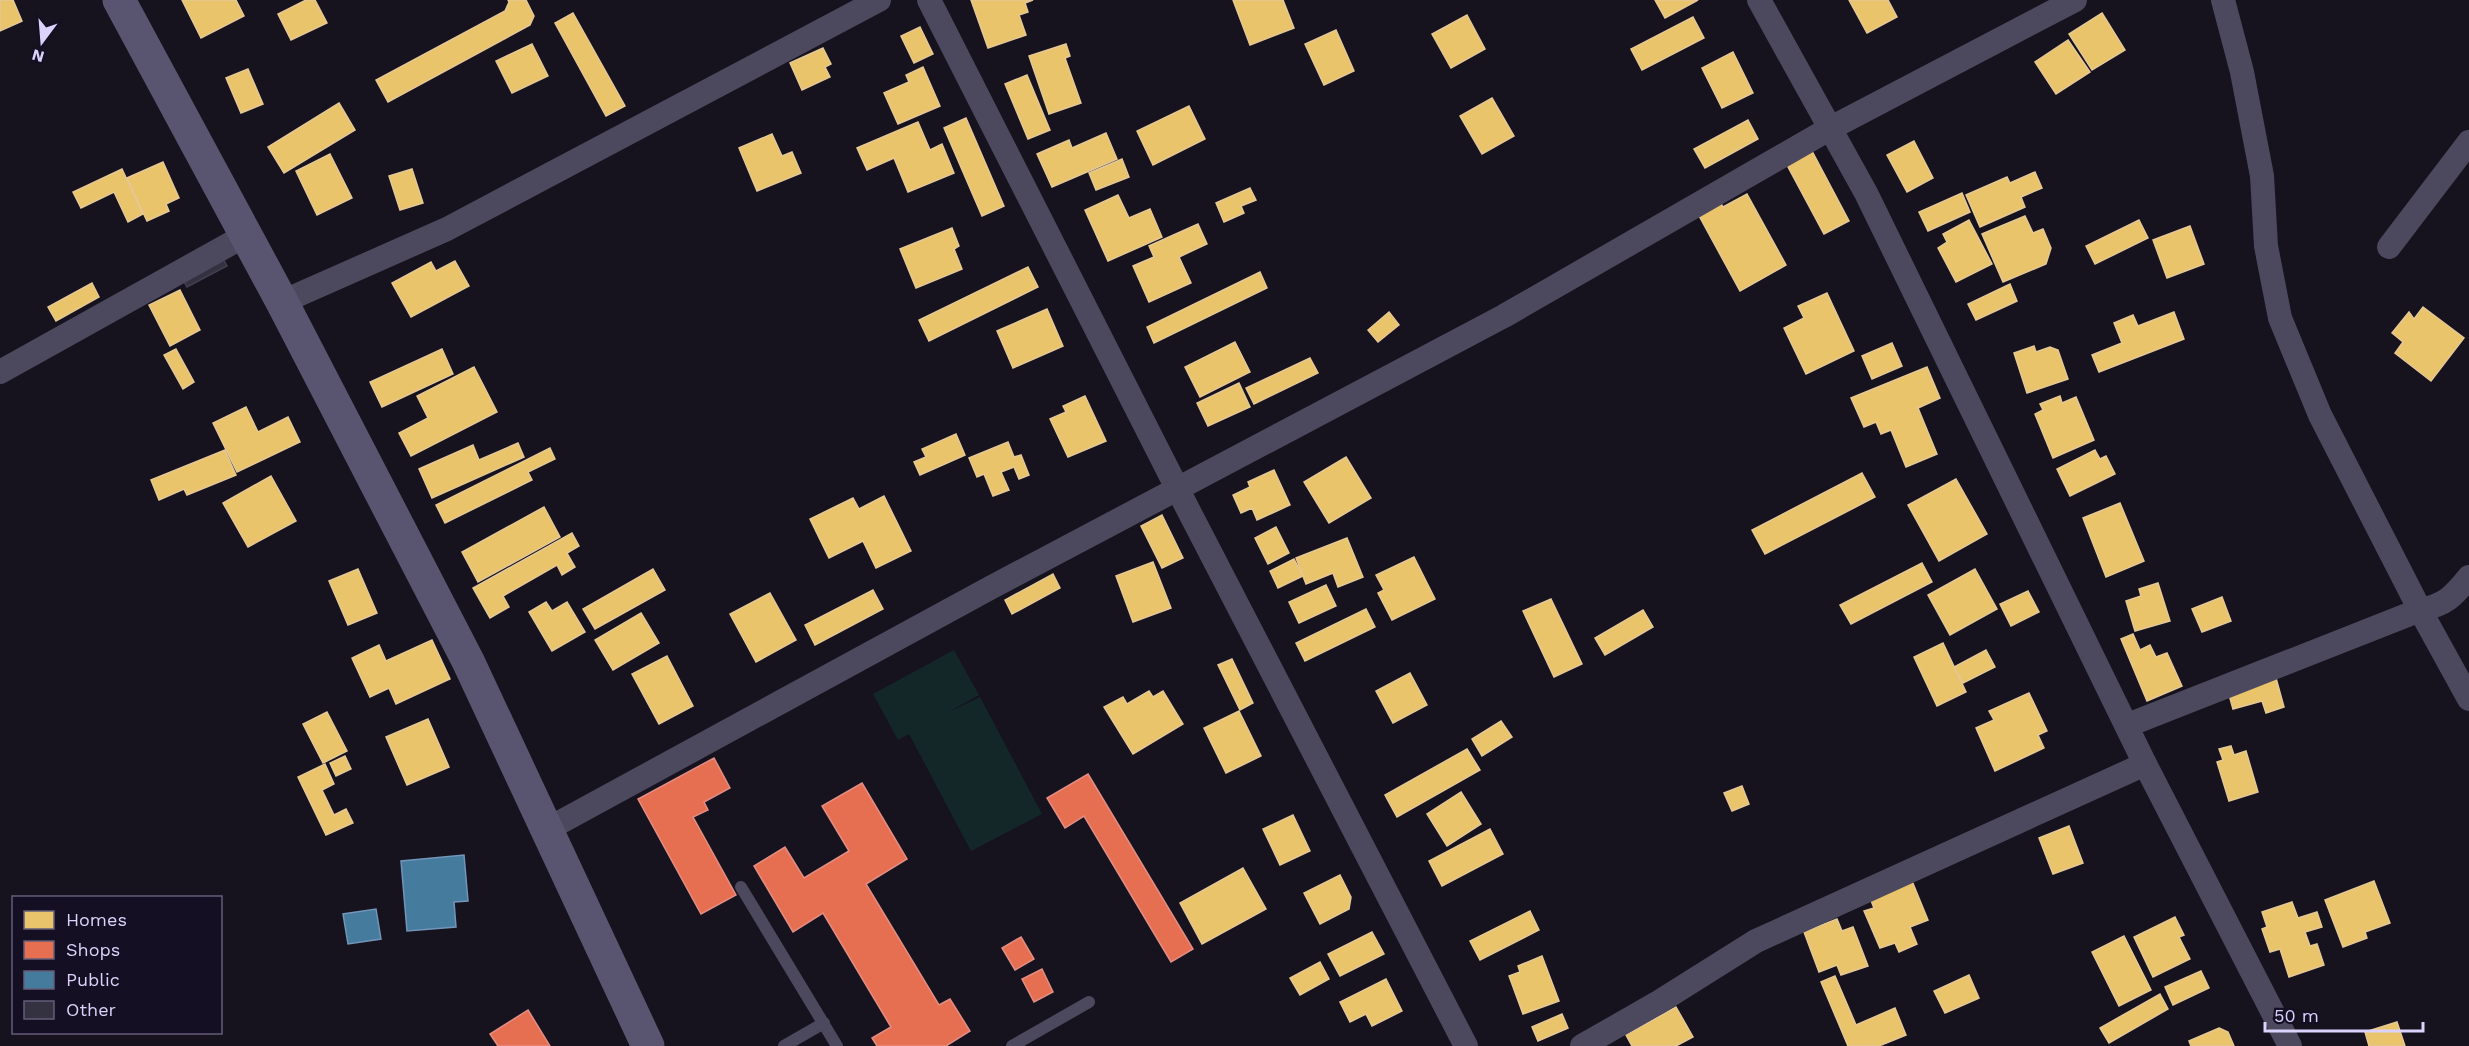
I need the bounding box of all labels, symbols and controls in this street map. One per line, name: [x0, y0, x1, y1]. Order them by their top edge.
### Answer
north arrow: [12, 12, 72, 72]
text: N: [30, 45, 46, 67]
legend: [12, 896, 222, 1034]
text: Homes: [66, 909, 127, 930]
text: Shops: [66, 939, 120, 960]
text: Public: [66, 969, 120, 990]
scale bar: [2265, 995, 2422, 1033]
text: Other: [66, 999, 116, 1020]
text: 50 m: [2274, 1005, 2319, 1026]

